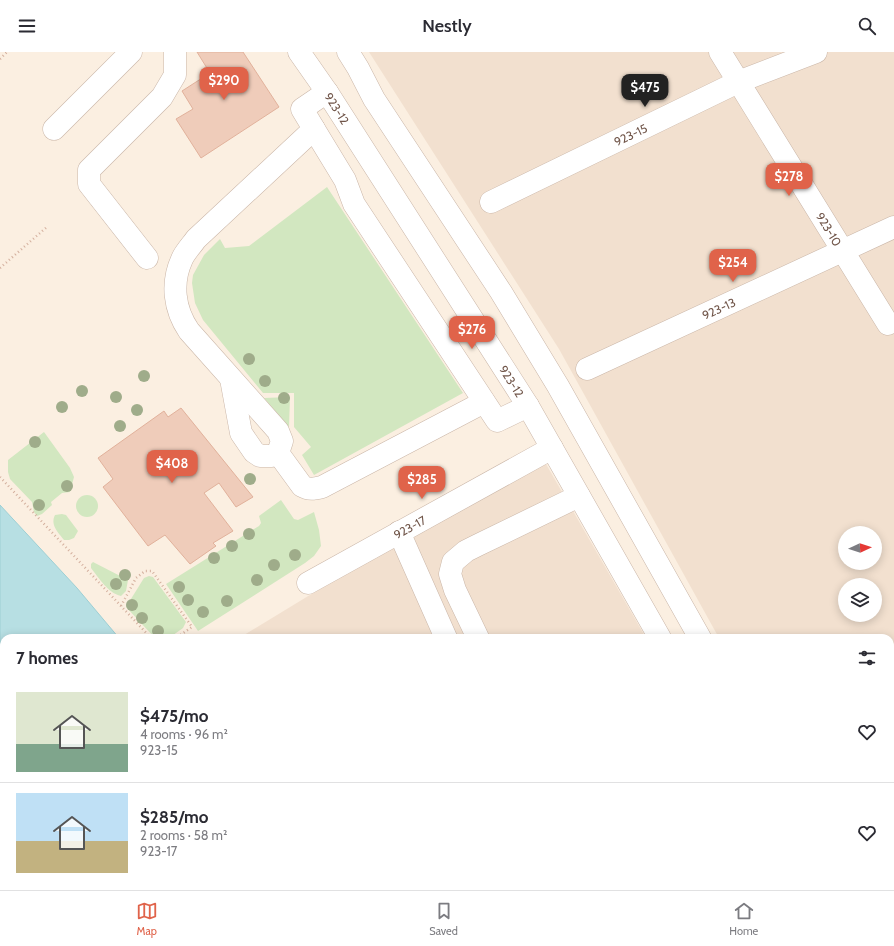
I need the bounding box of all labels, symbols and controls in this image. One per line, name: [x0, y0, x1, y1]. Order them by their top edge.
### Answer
icon: menu: [16, 15, 38, 37]
text: Nestly: [422, 15, 472, 37]
icon: search: [856, 15, 878, 37]
pin: $290: [200, 67, 248, 101]
text: $290: [209, 72, 239, 88]
pin: $475: [621, 74, 669, 108]
text: $475: [630, 79, 660, 95]
street label: 923-12: [322, 89, 353, 127]
street label: 923-15: [611, 120, 649, 149]
pin: $278: [765, 163, 813, 197]
text: $278: [775, 168, 803, 184]
street label: 923-10: [813, 209, 845, 249]
pin: $254: [709, 249, 757, 283]
text: $254: [718, 254, 748, 270]
street label: 923-13: [700, 294, 738, 322]
pin: $276: [448, 316, 496, 350]
text: $276: [458, 321, 486, 337]
street label: 923-12: [496, 362, 528, 400]
pin: $408: [148, 450, 196, 484]
text: $408: [156, 455, 188, 471]
pin: $285: [398, 466, 446, 500]
text: $285: [407, 471, 437, 487]
street label: 923-17: [391, 512, 428, 542]
north arrow: [838, 526, 882, 570]
map controls: [838, 526, 882, 622]
button: layers: [838, 578, 882, 622]
icon: filters: [856, 647, 878, 669]
text: 7 homes: [16, 648, 78, 668]
text: $475/mo: [140, 706, 208, 726]
icon: home: [48, 708, 96, 756]
icon: heart: [856, 721, 878, 743]
text: 4 rooms · 96 m²: [140, 726, 228, 742]
text: 923-15: [140, 742, 178, 758]
text: $285/mo: [140, 807, 208, 827]
icon: home: [48, 809, 96, 857]
icon: heart: [856, 822, 878, 844]
text: 2 rooms · 58 m²: [140, 827, 227, 843]
text: 923-17: [140, 843, 177, 859]
tab: Map: [136, 900, 158, 938]
tab: Saved: [429, 900, 458, 938]
tab: Home: [729, 900, 758, 938]

